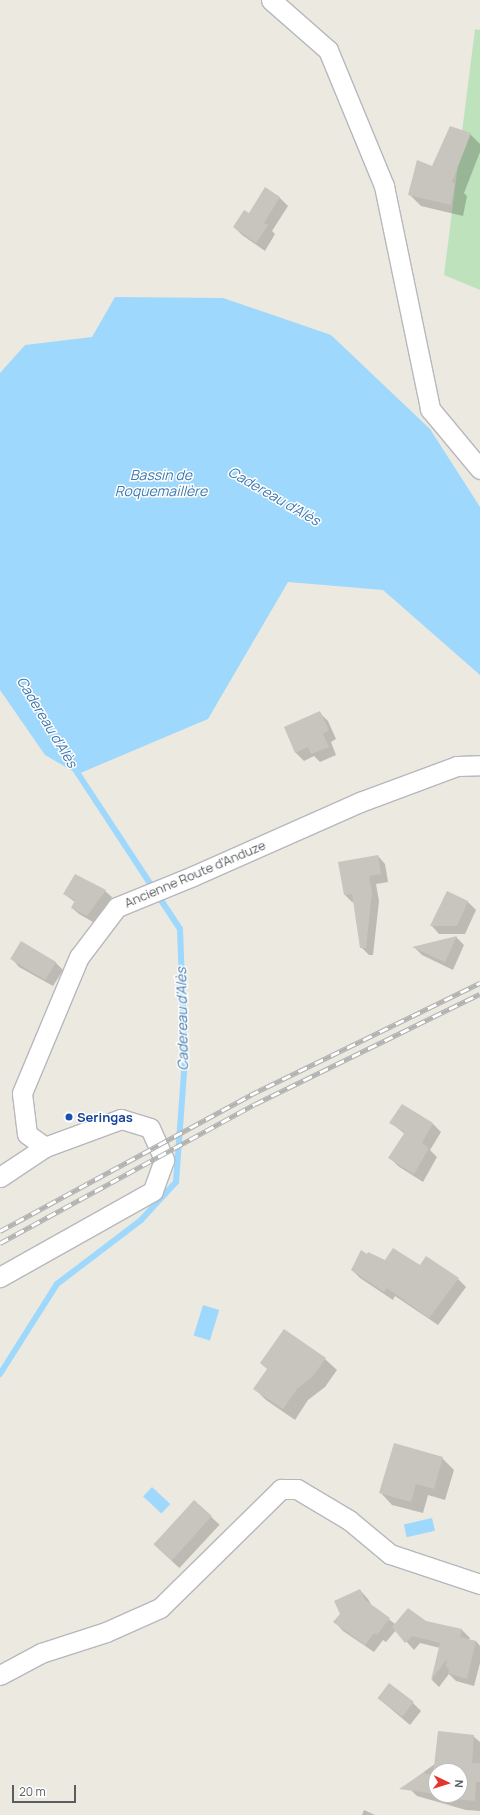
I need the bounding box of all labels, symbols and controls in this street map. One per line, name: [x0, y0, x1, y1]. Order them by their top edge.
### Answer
water label: Cadereau d'Alès: [225, 463, 323, 529]
water label: Bassin de Roquemaillère: [115, 467, 207, 500]
water label: Cadereau d'Alès: [13, 673, 81, 771]
street label: Ancienne Route d'Anduze: [122, 837, 268, 911]
water label: Cadereau d'Alès: [173, 967, 191, 1071]
place label: Seringas: [77, 1109, 133, 1125]
marker: Seringas: [64, 1112, 74, 1122]
north arrow: [428, 1763, 468, 1803]
scale bar: [14, 1777, 78, 1803]
text: N: [452, 1779, 467, 1788]
text: 20 m: [19, 1783, 46, 1800]

